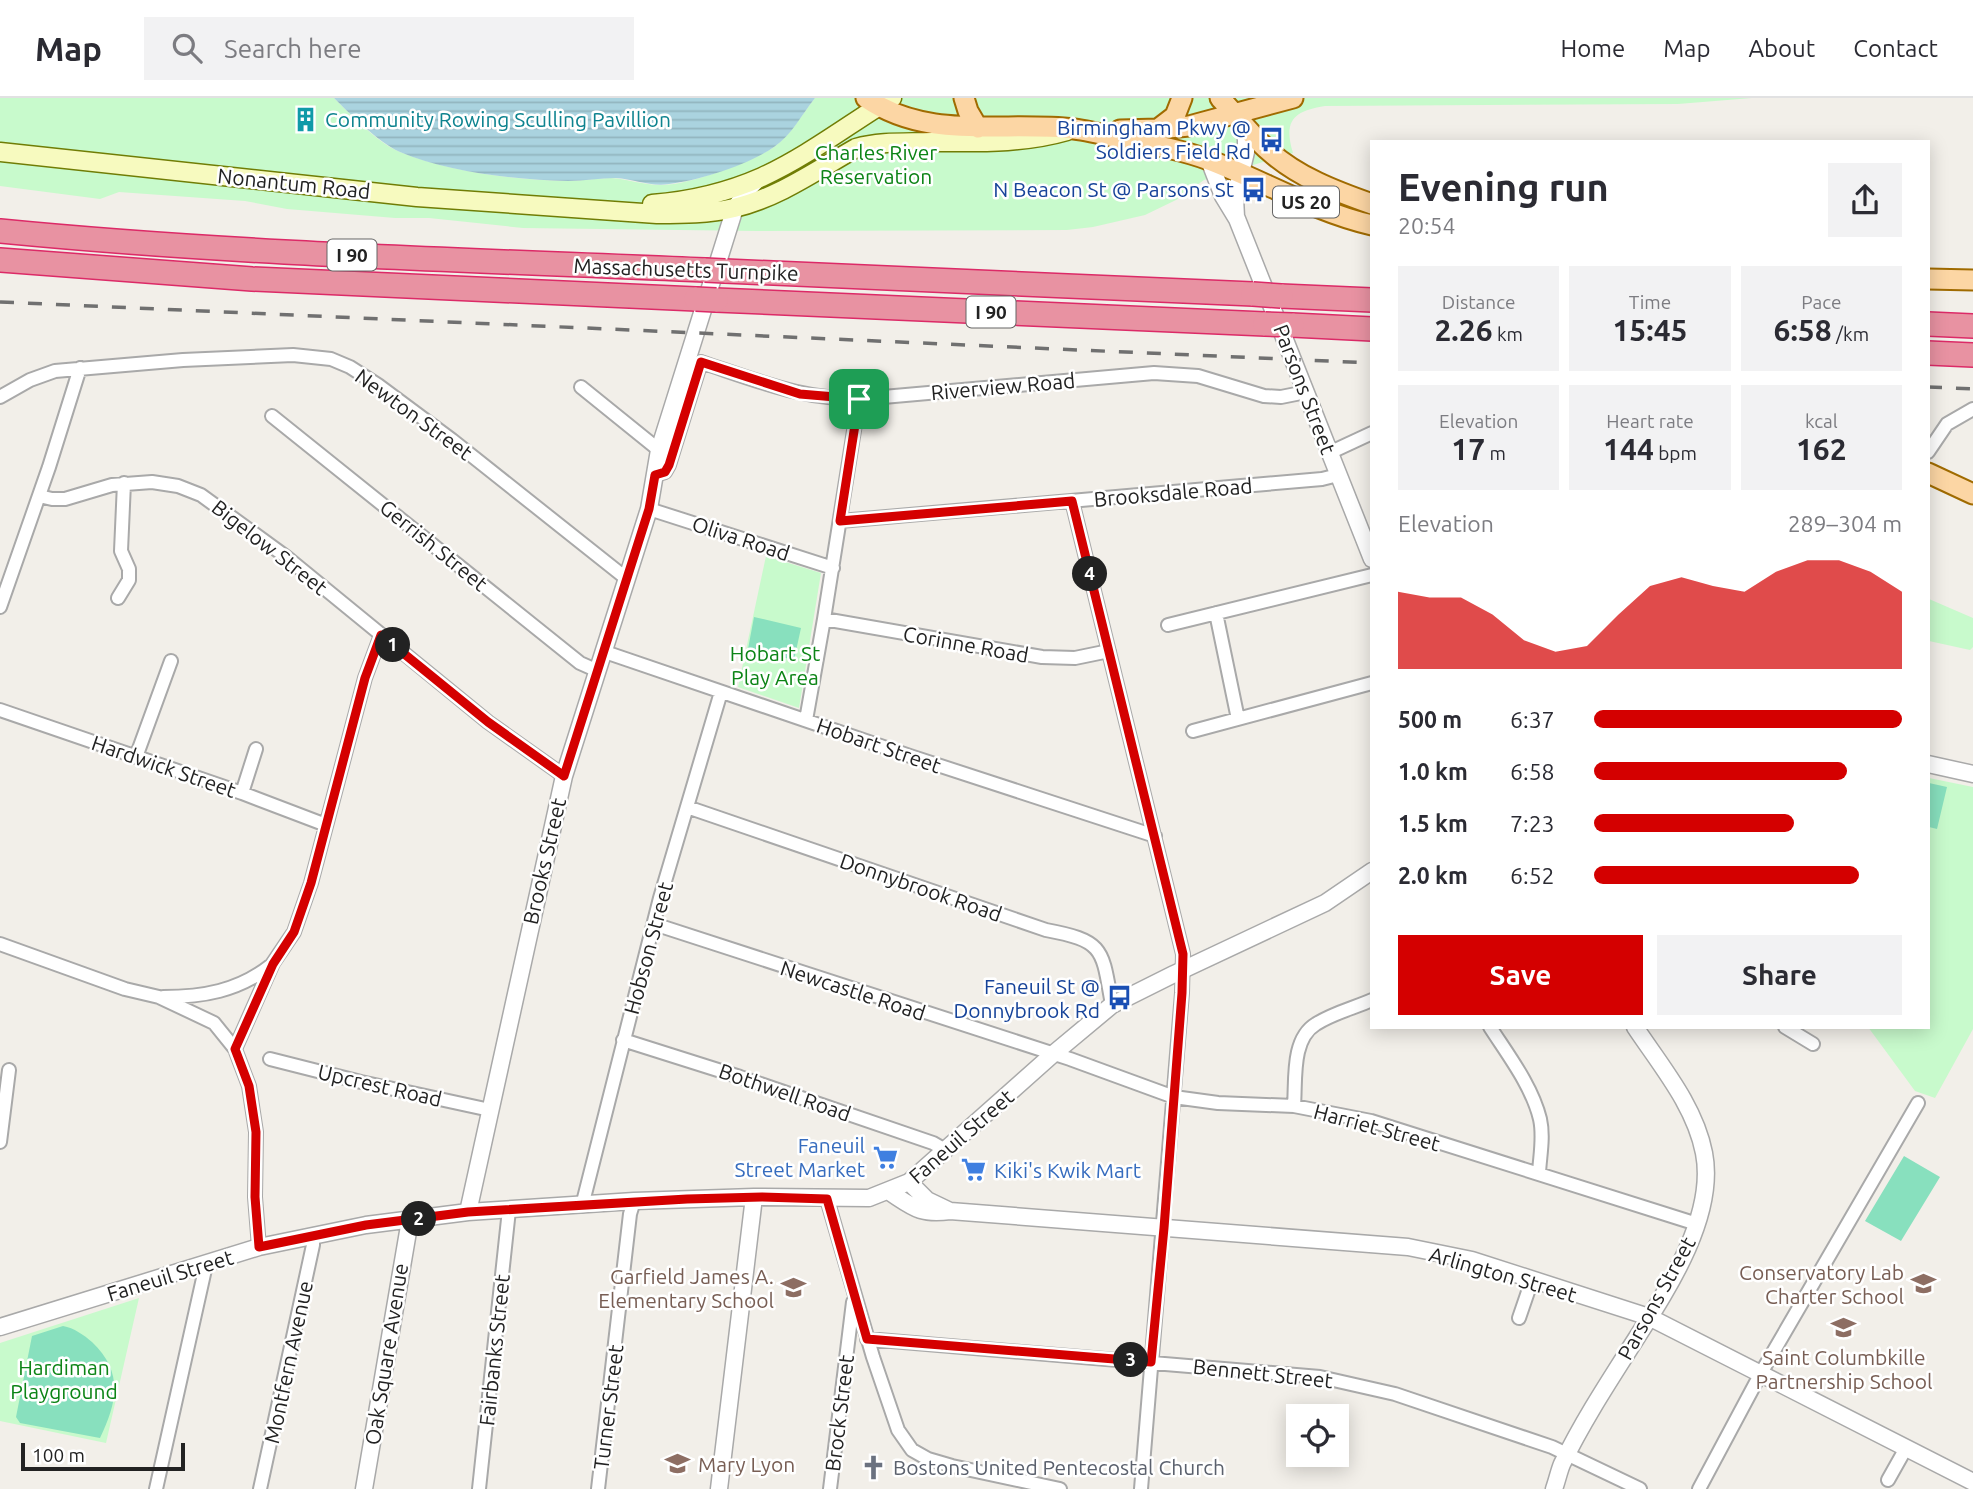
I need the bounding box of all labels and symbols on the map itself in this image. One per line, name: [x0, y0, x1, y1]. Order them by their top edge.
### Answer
building icon: Community Rowing Sculling Pavillion: [291, 105, 319, 133]
place label: Community Rowing Sculling Pavillion: [325, 107, 671, 131]
place label: Birmingham Pkwy @ Soldiers Field Rd: [1057, 115, 1251, 163]
bus stop icon: Birmingham Pkwy @ Soldiers Field Rd: [1257, 125, 1285, 153]
park label: Charles River Reservation: [815, 140, 937, 188]
street label: Nonantum Road: [216, 163, 372, 203]
bus stop icon: N Beacon St @ Parsons St: [1240, 175, 1268, 203]
place label: N Beacon St @ Parsons St: [993, 177, 1234, 201]
road number: US 20: [1273, 186, 1339, 218]
road number: I 90: [328, 239, 376, 270]
street label: Massachusetts Turnpike: [573, 253, 799, 285]
road number: I 90: [967, 296, 1016, 328]
street label: Parsons Street: [1269, 321, 1341, 457]
street label: Newton Street: [351, 363, 477, 465]
street label: Riverview Road: [930, 368, 1076, 404]
pin: [829, 369, 889, 429]
street label: Brooksdale Road: [1093, 473, 1253, 511]
street label: Gerrish Street: [376, 494, 492, 596]
street label: Bigelow Street: [208, 495, 332, 599]
street label: Oliva Road: [689, 511, 793, 565]
pin: 4: [1072, 556, 1108, 592]
street label: Corinne Road: [901, 621, 1031, 667]
pin: 1: [376, 628, 410, 662]
park label: Hobart St Play Area: [730, 641, 820, 689]
street label: Hobart Street: [814, 713, 944, 777]
street label: Hardwick Street: [89, 730, 239, 802]
street label: Brooks Street: [518, 795, 570, 927]
street label: Donnybrook Road: [837, 848, 1005, 926]
street label: Hobson Street: [619, 879, 677, 1017]
street label: Newcastle Road: [777, 955, 929, 1025]
place label: Faneuil St @ Donnybrook Rd: [953, 974, 1100, 1022]
bus stop icon: Faneuil St @ Donnybrook Rd: [1106, 984, 1134, 1012]
street label: Bothwell Road: [716, 1058, 854, 1126]
street label: Upcrest Road: [316, 1059, 444, 1111]
street label: Faneuil Street: [904, 1084, 1018, 1188]
street label: Harriet Street: [1311, 1099, 1443, 1155]
place label: Faneuil Street Market: [734, 1133, 865, 1181]
supermarket icon: Faneuil Street Market: [871, 1143, 899, 1171]
supermarket icon: Kiki's Kwik Mart: [960, 1156, 988, 1184]
place label: Kiki's Kwik Mart: [994, 1158, 1141, 1182]
pin: 2: [402, 1202, 436, 1236]
street label: Parsons Street: [1612, 1232, 1700, 1364]
street label: Arlington Street: [1427, 1241, 1579, 1307]
street label: Faneuil Street: [104, 1244, 236, 1306]
place label: Conservatory Lab Charter School: [1739, 1260, 1904, 1308]
street label: Oak Square Avenue: [360, 1261, 412, 1447]
place label: Garfield James A. Elementary School: [598, 1264, 774, 1312]
school or university icon: Conservatory Lab Charter School: [1910, 1270, 1938, 1298]
street label: Fairbanks Street: [474, 1273, 514, 1427]
school or university icon: Garfield James A. Elementary School: [780, 1274, 808, 1302]
street label: Montfern Avenue: [259, 1278, 317, 1446]
school or university icon: Saint Columbkille Partnership School: [1830, 1314, 1858, 1342]
pin: 3: [1114, 1342, 1148, 1378]
street label: Turner Street: [588, 1343, 628, 1471]
place label: Saint Columbkille Partnership School: [1755, 1345, 1933, 1393]
street label: Brock Street: [820, 1353, 858, 1473]
street label: Bennett Street: [1192, 1354, 1334, 1392]
park label: Hardiman Playground: [10, 1355, 118, 1403]
scale bar: [21, 1440, 186, 1472]
school or university icon: Mary Lyon: [664, 1450, 692, 1478]
place label: Mary Lyon: [698, 1452, 795, 1476]
church icon: Bostons United Pentecostal Church: [859, 1453, 887, 1481]
place label: Bostons United Pentecostal Church: [893, 1455, 1225, 1479]

